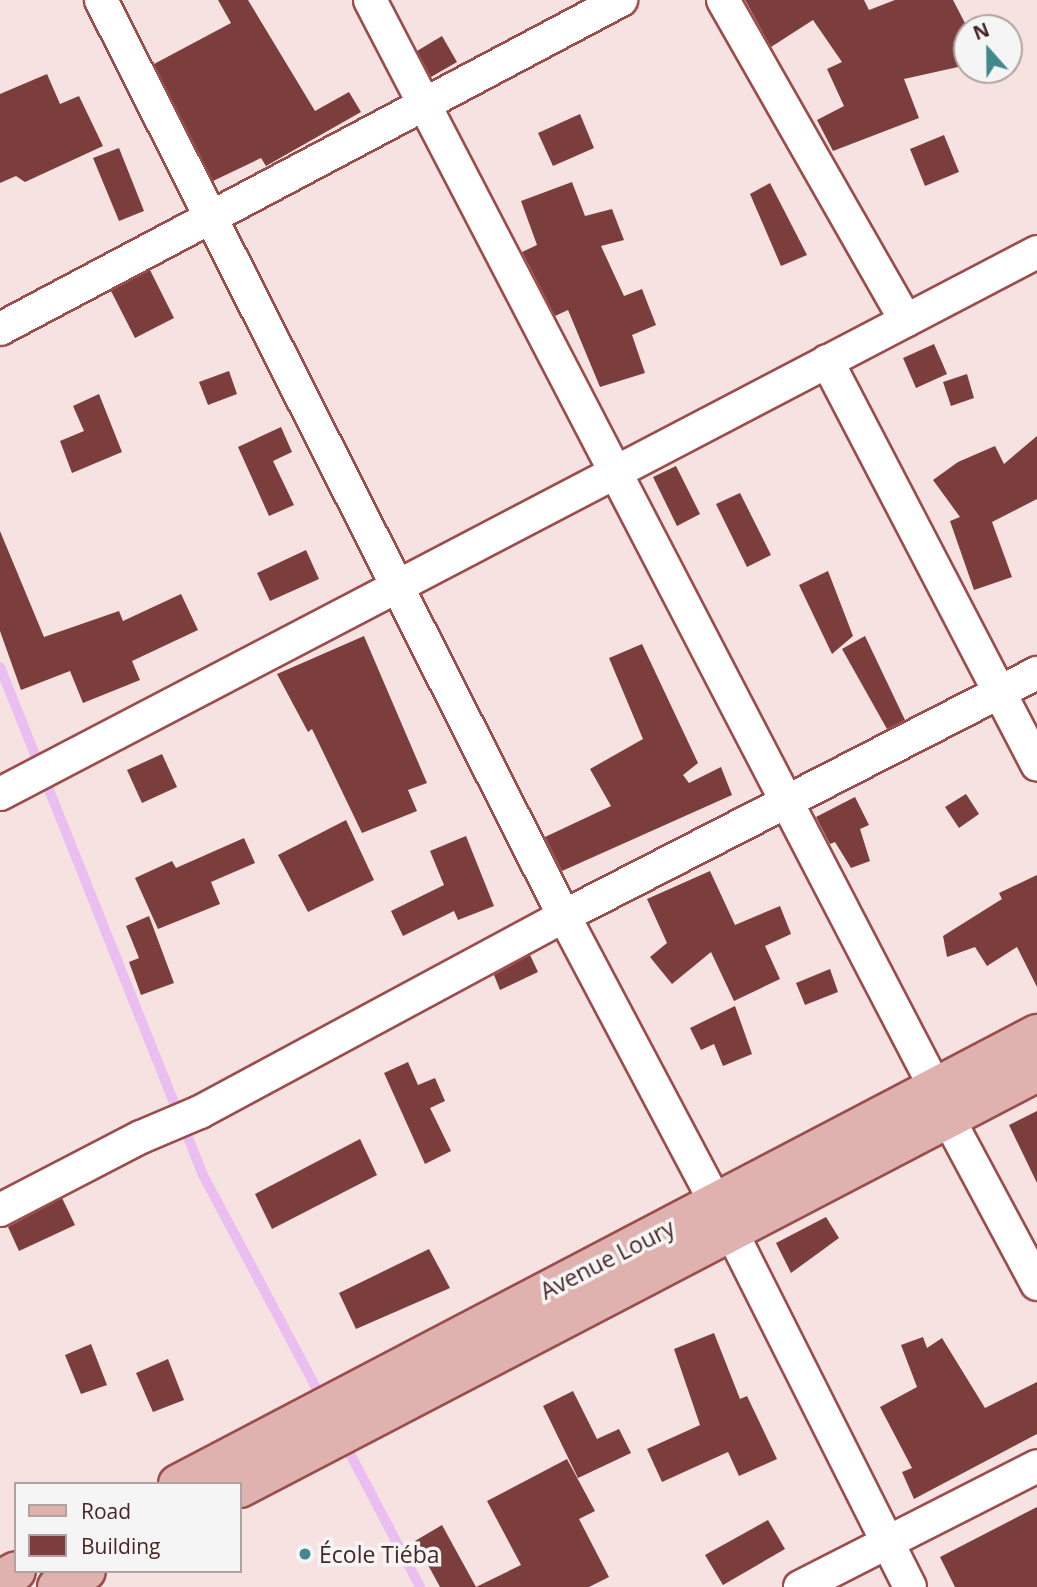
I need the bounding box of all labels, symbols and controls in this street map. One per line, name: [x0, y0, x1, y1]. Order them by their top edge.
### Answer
north arrow: [953, 14, 1023, 84]
text: N: [969, 16, 993, 46]
street label: Avenue Loury: [535, 1213, 679, 1305]
legend: [14, 1482, 242, 1573]
text: Road: [81, 1497, 131, 1525]
text: Building: [81, 1532, 160, 1560]
place label: École Tiéba: [319, 1540, 440, 1568]
marker: École Tiéba: [297, 1546, 313, 1562]

